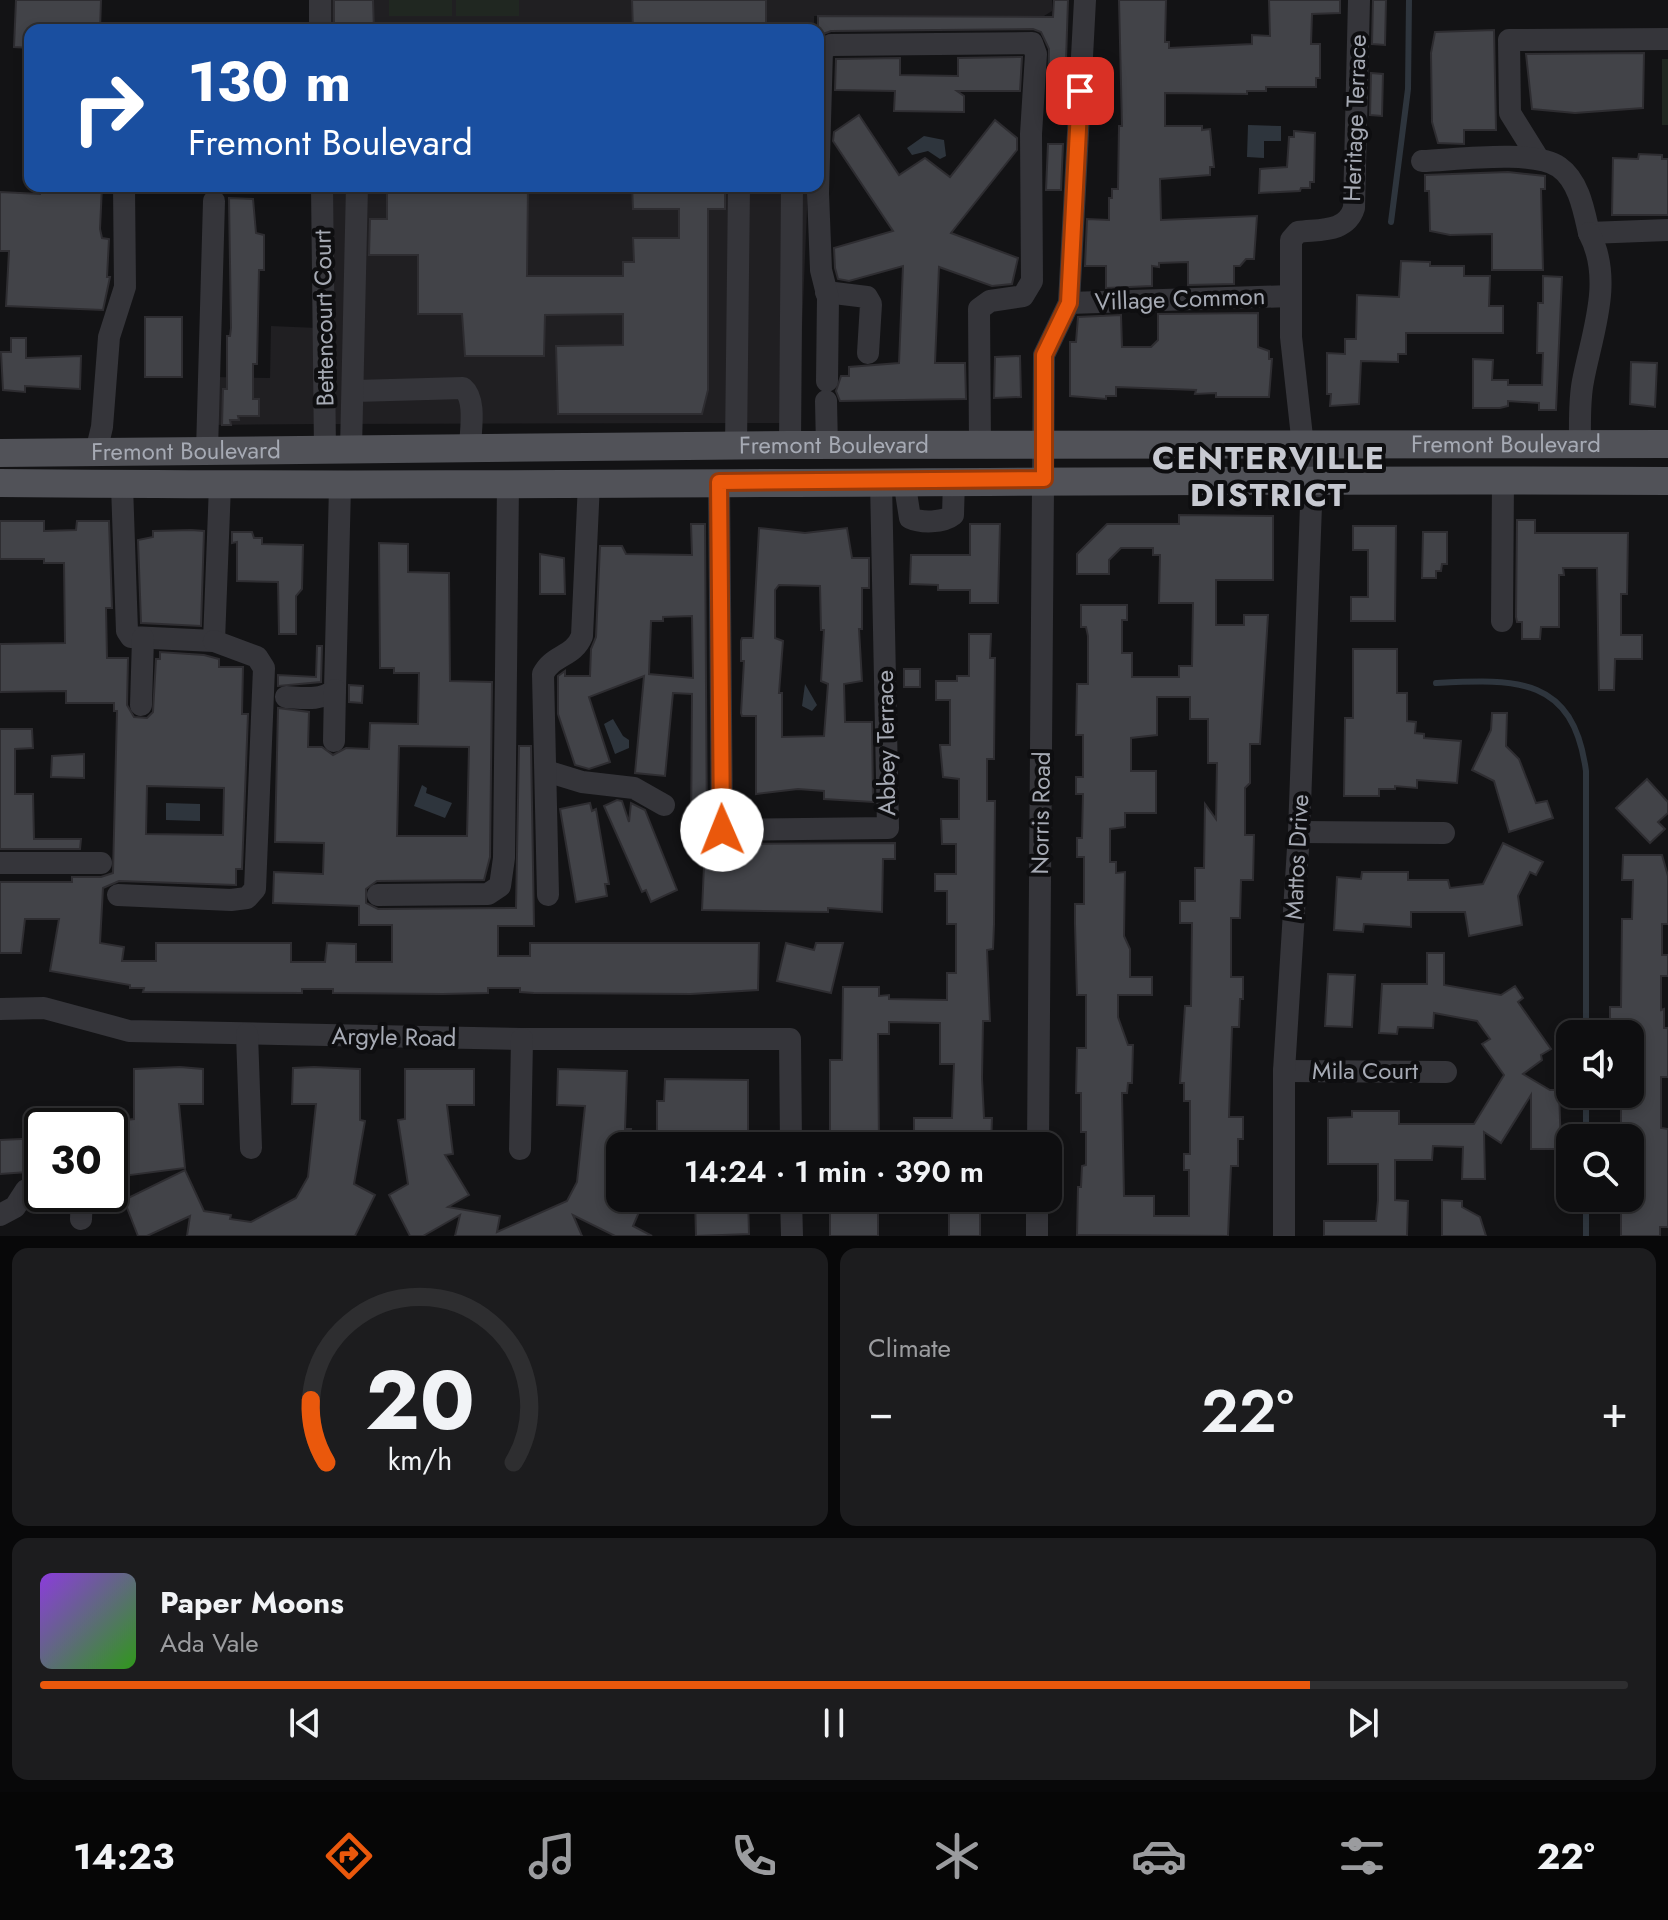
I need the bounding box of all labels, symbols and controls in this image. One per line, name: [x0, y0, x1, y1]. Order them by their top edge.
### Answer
street label: Heritage Terrace: [1334, 34, 1375, 202]
text: 130 m: [188, 41, 351, 122]
icon: right: [56, 56, 160, 160]
pin: [1046, 57, 1114, 125]
icon: arrive: [1058, 69, 1102, 113]
text: Fremont Boulevard: [188, 116, 473, 168]
street label: Bettencourt Court: [304, 229, 343, 407]
street label: Village Common: [1094, 278, 1266, 319]
street label: Fremont Boulevard: [1411, 426, 1601, 461]
street label: Fremont Boulevard: [739, 427, 929, 463]
street label: Fremont Boulevard: [91, 432, 281, 469]
district label: CENTERVILLE DISTRICT: [1152, 435, 1386, 518]
street label: Abbey Terrace: [867, 670, 904, 816]
street label: Norris Road: [1022, 751, 1059, 875]
position arrow: [680, 788, 764, 872]
street label: Mattos Drive: [1276, 793, 1317, 921]
street label: Argyle Road: [331, 1018, 457, 1055]
map controls: [1556, 1020, 1644, 1212]
button: sound: [1556, 1020, 1644, 1108]
street label: Mila Court: [1312, 1053, 1418, 1088]
speed limit sign: 30: [24, 1108, 128, 1212]
button: search: [1556, 1124, 1644, 1212]
text: 14:24 · 1 min · 390 m: [684, 1150, 984, 1193]
text: Climate: [868, 1329, 951, 1367]
text: 20: [365, 1340, 475, 1460]
text: 22°: [1201, 1368, 1294, 1455]
text: −: [868, 1380, 894, 1444]
text: +: [1601, 1380, 1628, 1444]
text: km/h: [388, 1439, 452, 1481]
text: Paper Moons: [160, 1581, 344, 1624]
text: Ada Vale: [160, 1624, 259, 1662]
icon: previous: [283, 1701, 327, 1745]
icon: pause: [812, 1701, 856, 1745]
icon: next: [1341, 1701, 1385, 1745]
icon: directions: [321, 1828, 377, 1884]
icon: music: [524, 1828, 580, 1884]
icon: phone: [726, 1828, 782, 1884]
icon: climate: [929, 1828, 985, 1884]
icon: car: [1131, 1828, 1187, 1884]
icon: filters: [1334, 1828, 1390, 1884]
text: 14:23: [73, 1830, 174, 1882]
text: 22°: [1537, 1830, 1595, 1882]

